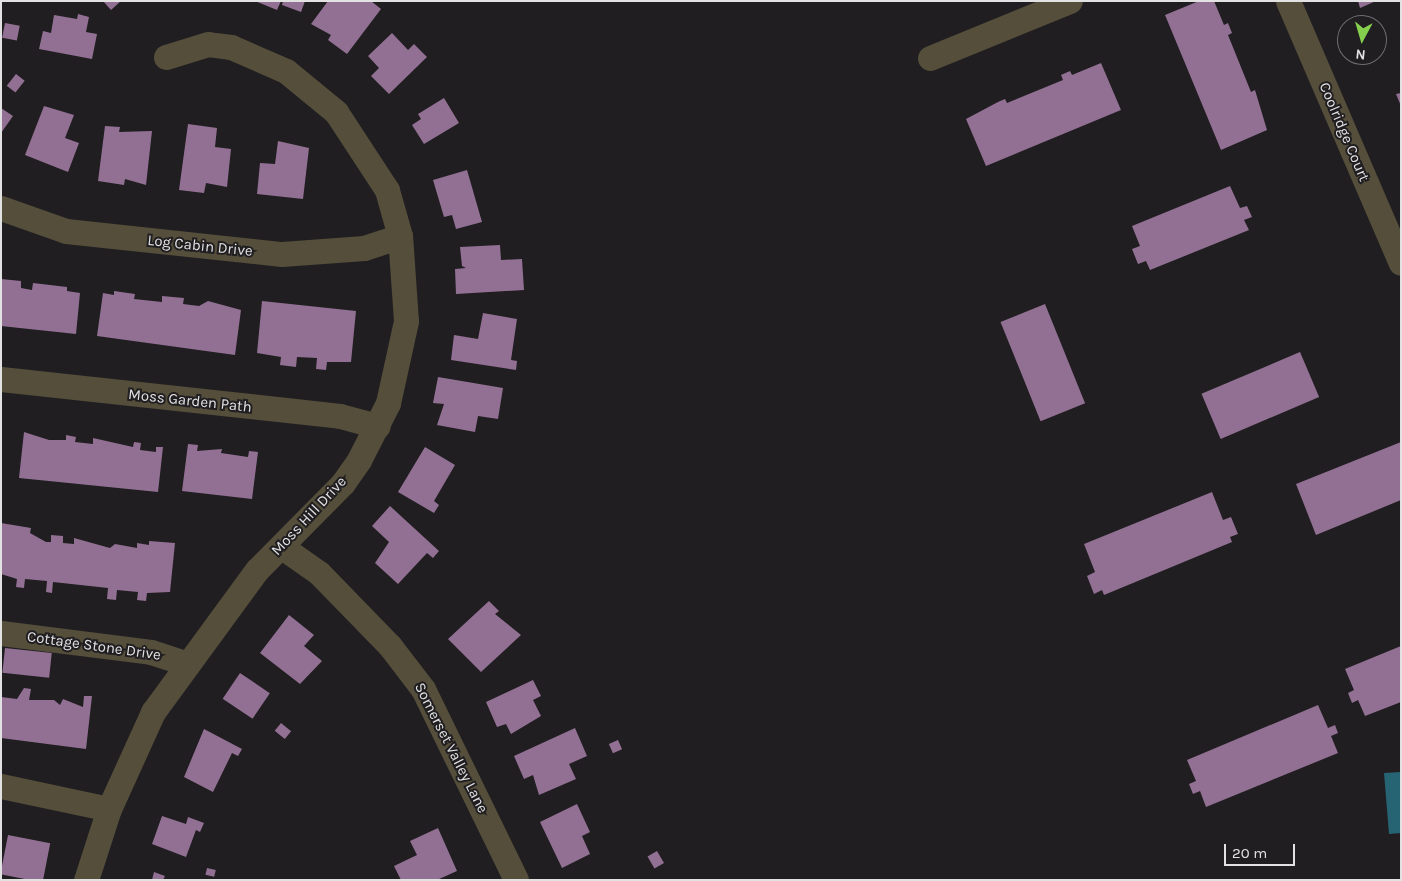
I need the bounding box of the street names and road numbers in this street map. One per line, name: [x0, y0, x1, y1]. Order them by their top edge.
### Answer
street label: Coolridge Court: [1315, 80, 1373, 184]
street label: Log Cabin Drive: [147, 232, 253, 260]
street label: Moss Garden Path: [127, 386, 253, 416]
street label: Moss Hill Drive: [268, 473, 350, 559]
street label: Cottage Stone Drive: [26, 628, 162, 664]
street label: Somerset Valley Lane: [410, 680, 492, 816]

